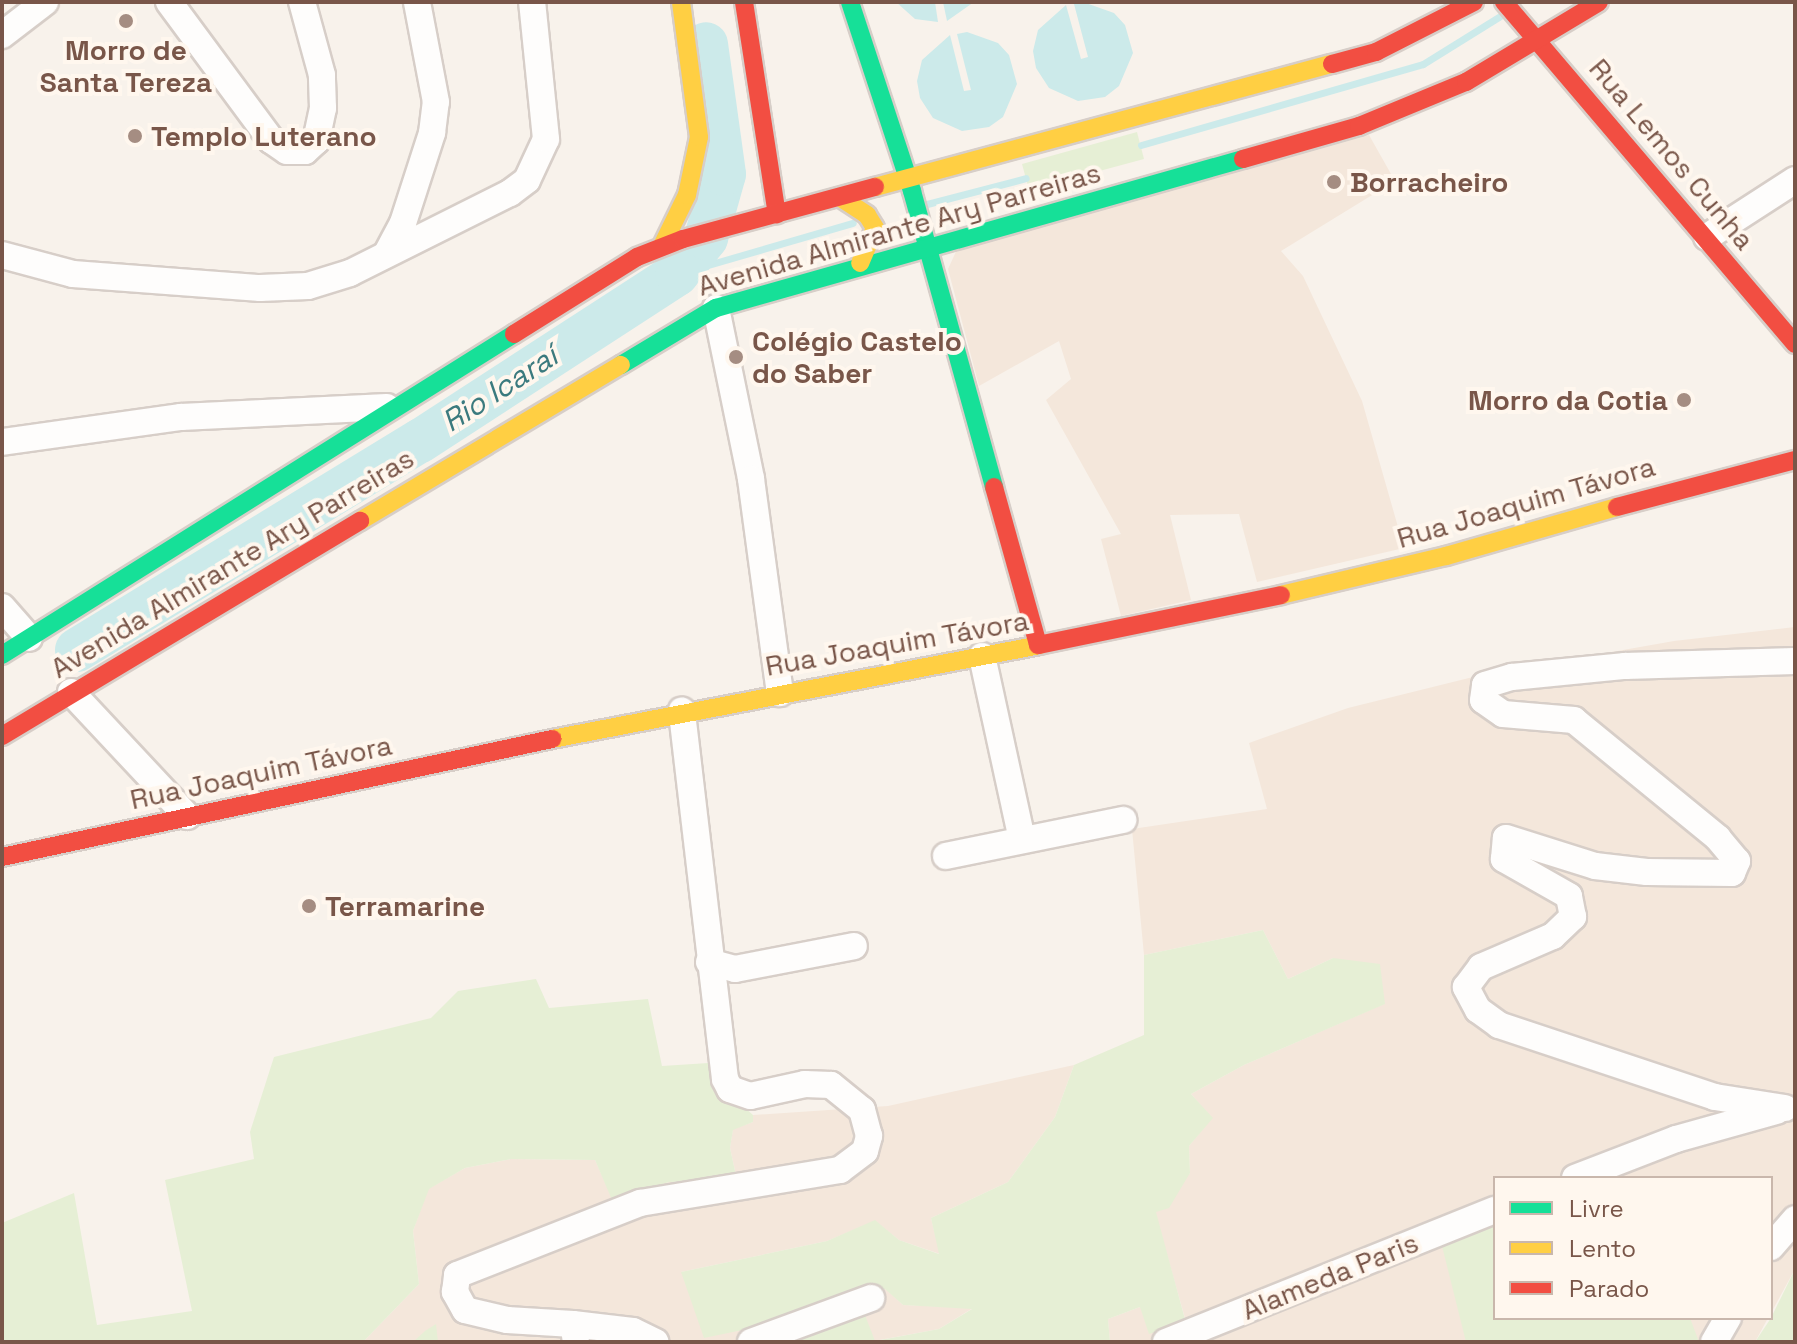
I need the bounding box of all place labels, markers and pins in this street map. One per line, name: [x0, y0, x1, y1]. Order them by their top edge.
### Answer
marker: Morro de Santa Tereza: [117, 12, 135, 30]
place label: Morro de Santa Tereza: [39, 33, 213, 99]
place label: Templo Luterano: [151, 119, 377, 153]
marker: Templo Luterano: [126, 127, 144, 145]
place label: Borracheiro: [1350, 165, 1508, 199]
marker: Borracheiro: [1325, 173, 1343, 191]
place label: Colégio Castelo do Saber: [752, 324, 962, 390]
marker: Colégio Castelo do Saber: [727, 348, 745, 366]
place label: Morro da Cotia: [1468, 383, 1668, 417]
marker: Morro da Cotia: [1675, 391, 1693, 409]
place label: Terramarine: [325, 889, 485, 923]
marker: Terramarine: [300, 897, 318, 915]

